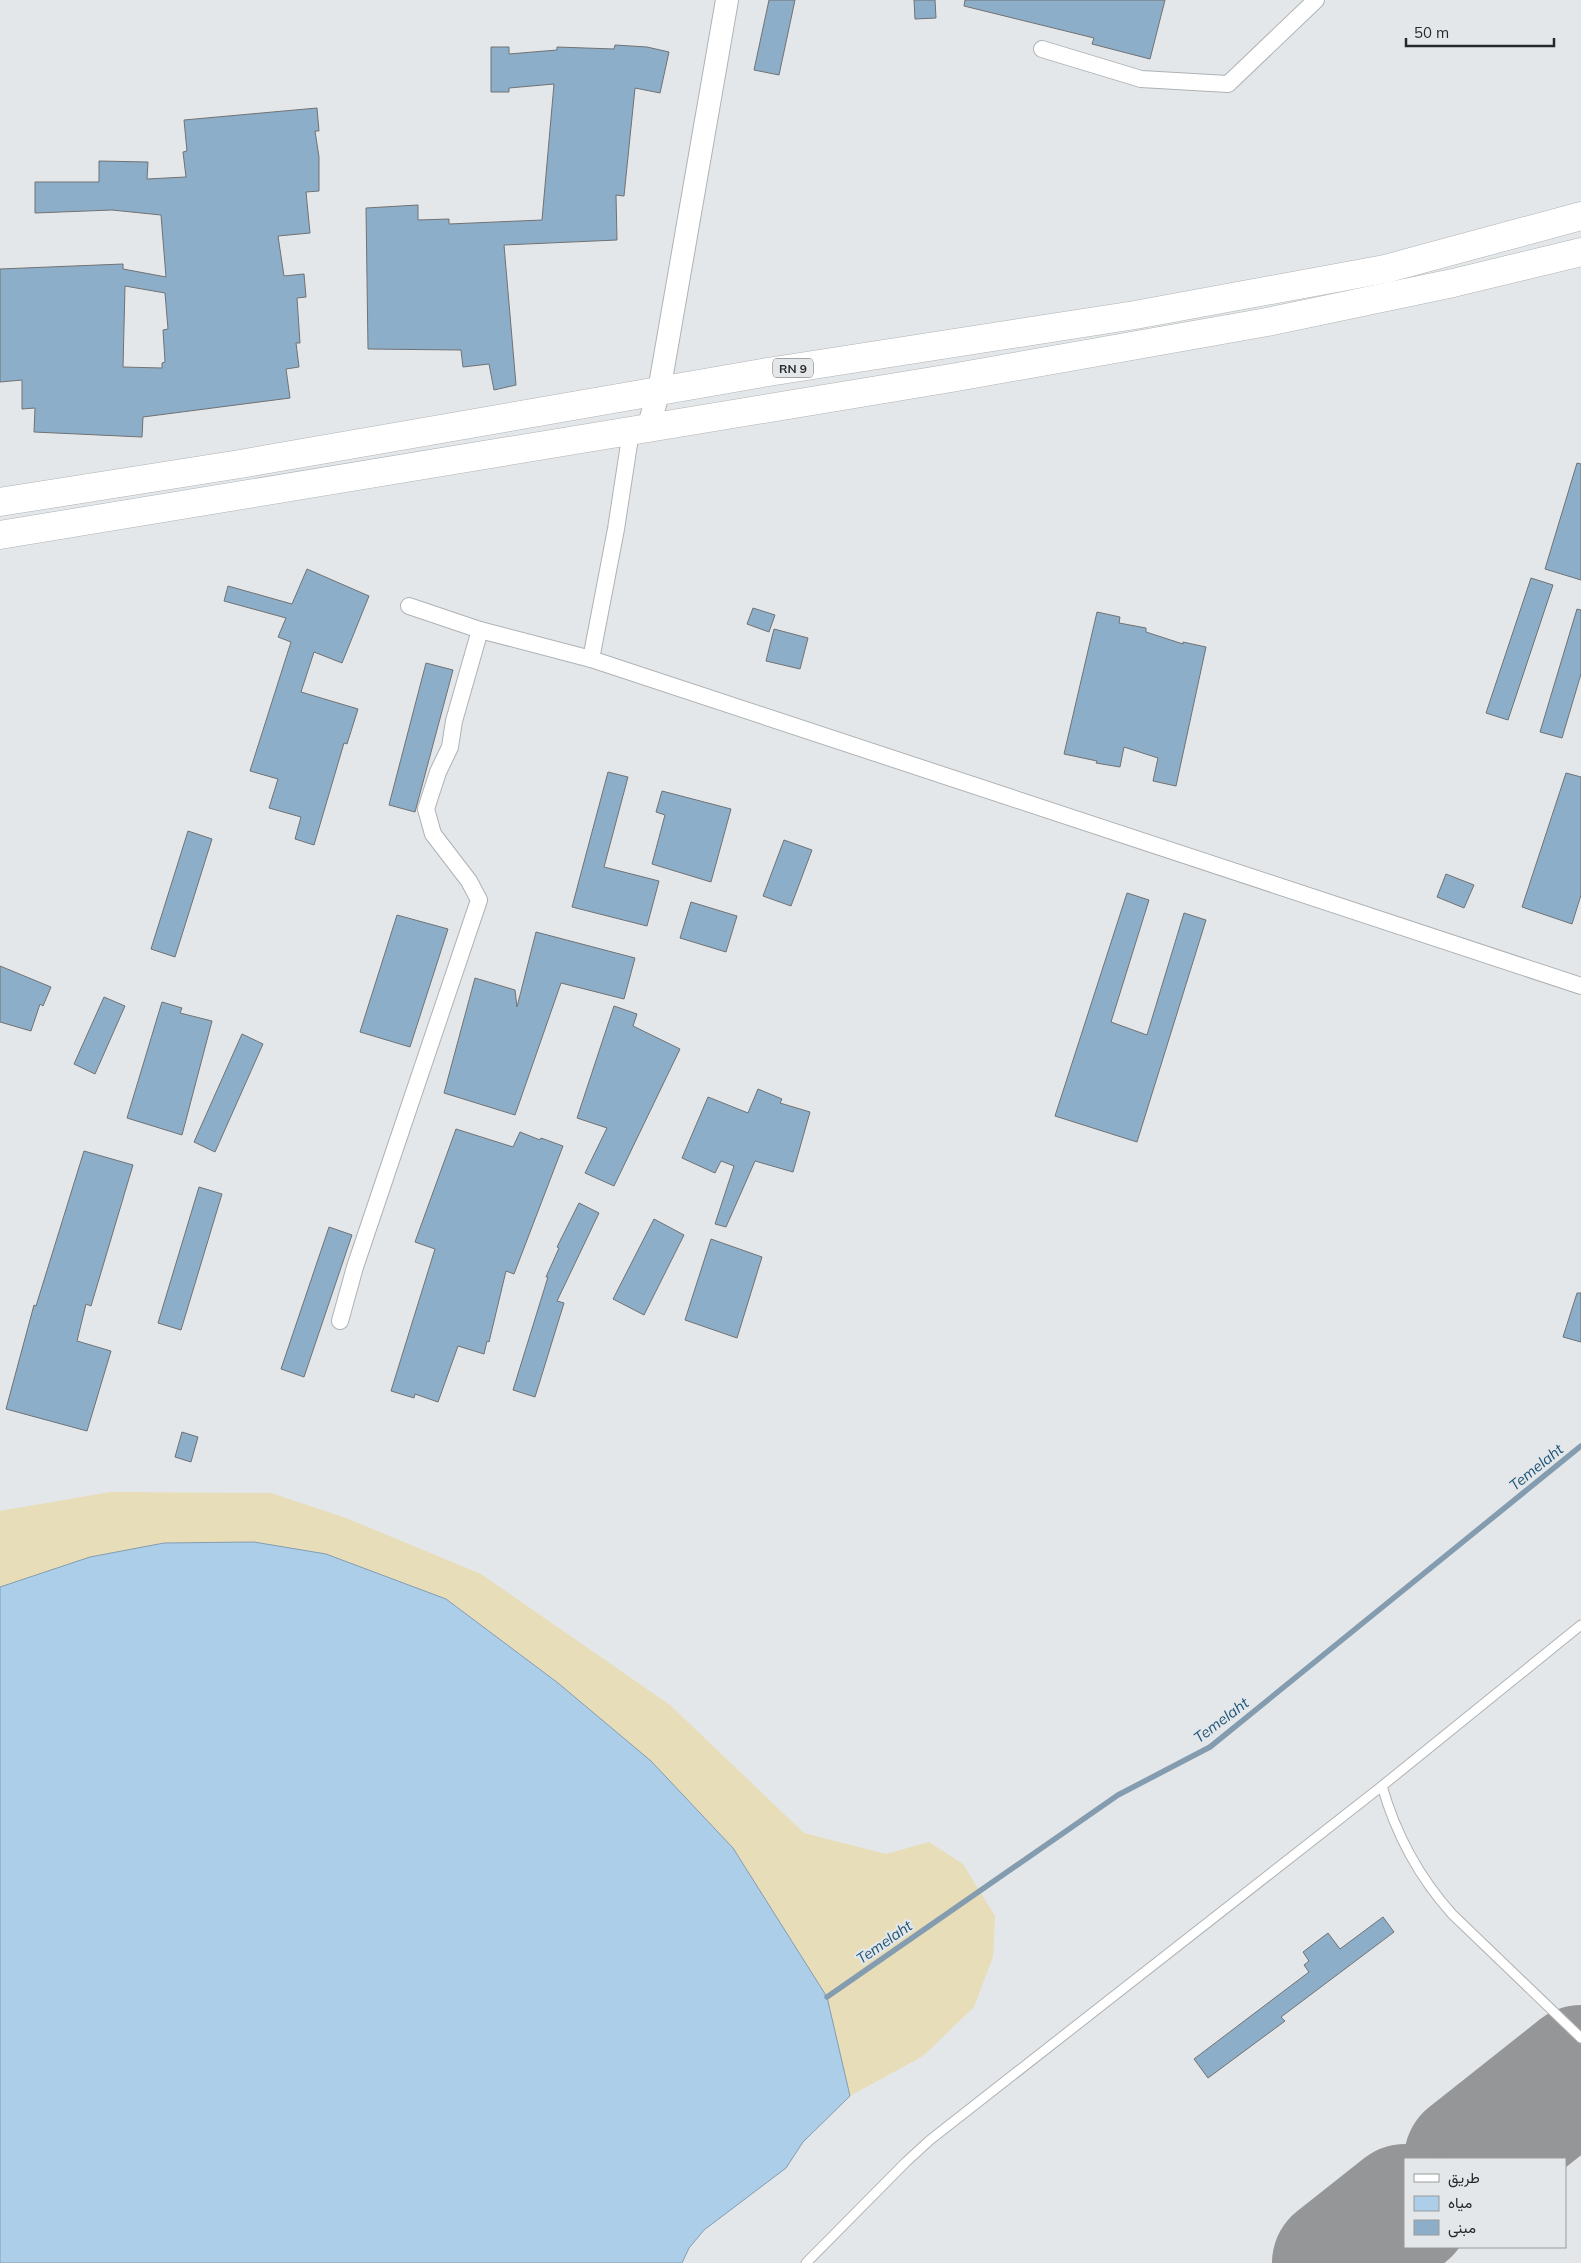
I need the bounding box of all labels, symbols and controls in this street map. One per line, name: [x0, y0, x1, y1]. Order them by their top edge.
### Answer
scale bar: [1406, 15, 1554, 47]
text: 50 m: [1414, 23, 1449, 42]
road number: RN 9: [773, 358, 813, 378]
water label: Temelaht: [1505, 1439, 1567, 1495]
water label: Temelaht: [1190, 1693, 1253, 1747]
water label: Temelaht: [852, 1915, 916, 1968]
legend: [1404, 2158, 1566, 2248]
text: طريق: [1448, 2168, 1480, 2188]
text: مياه: [1448, 2193, 1472, 2212]
text: مبنى: [1448, 2218, 1476, 2238]

